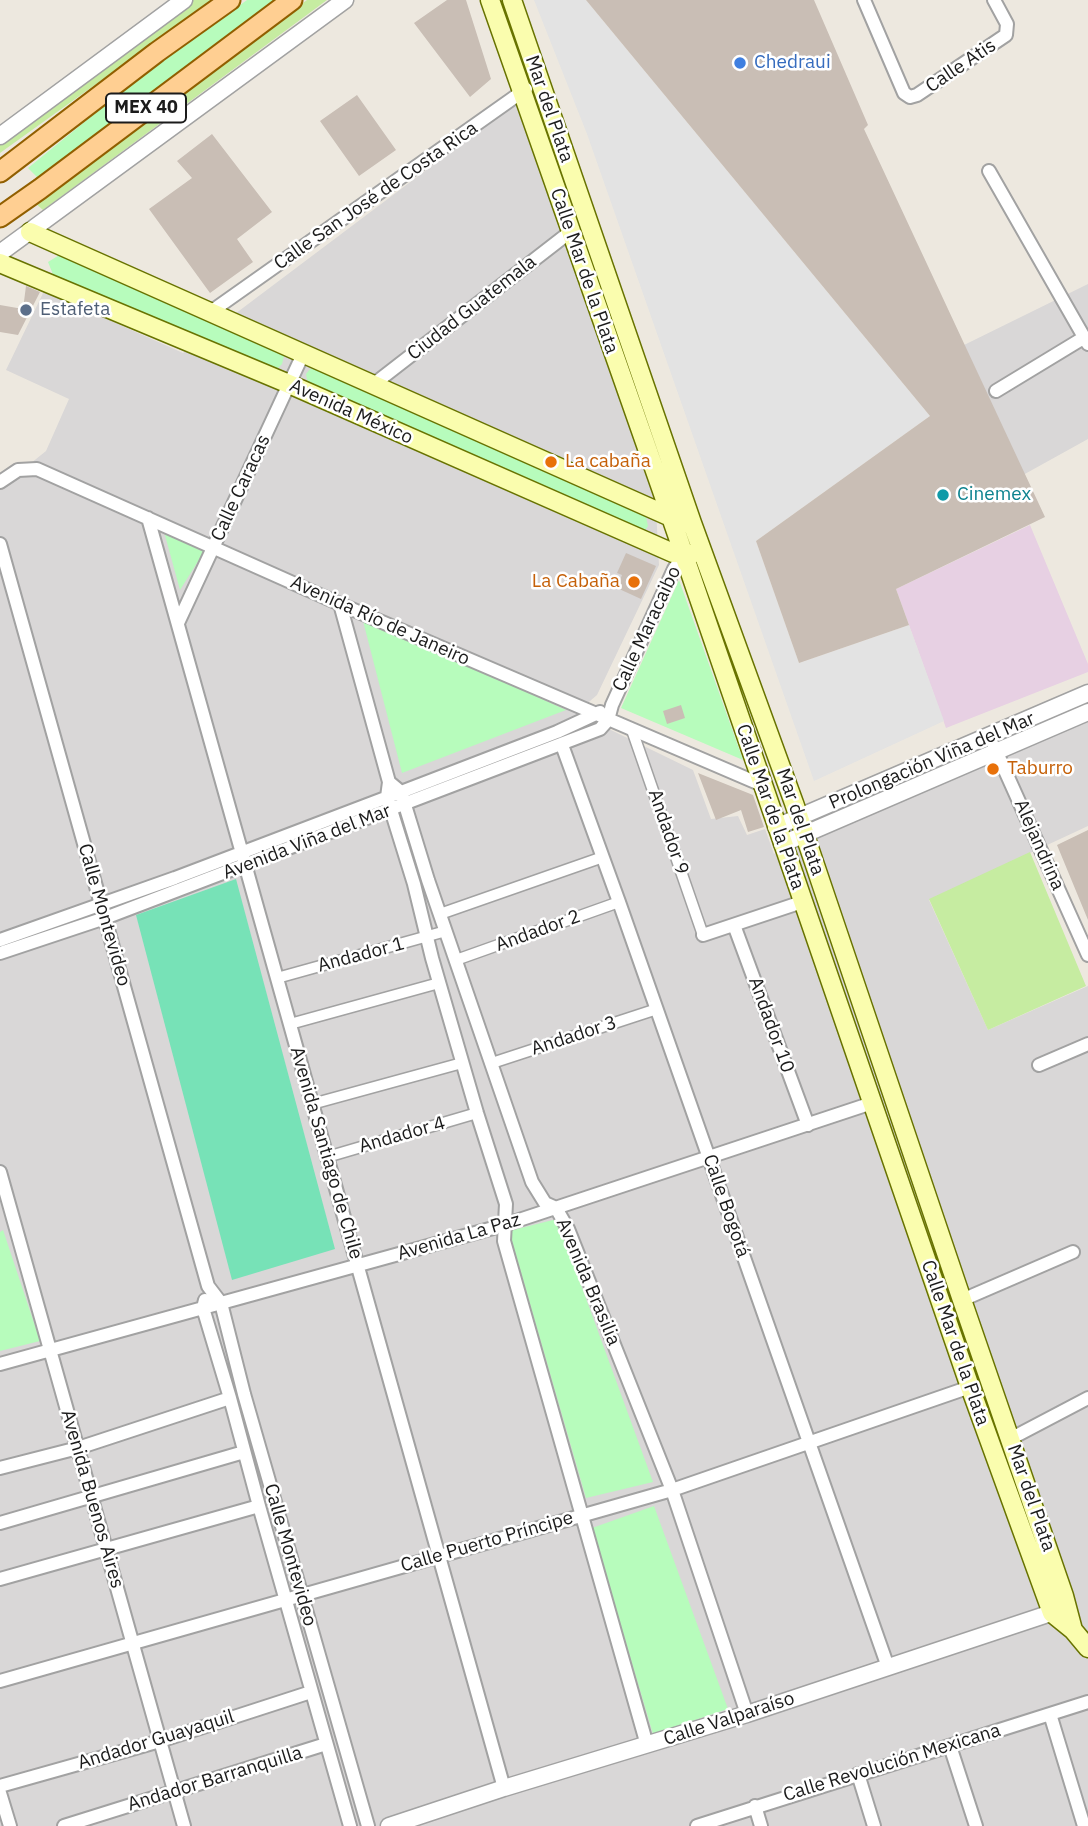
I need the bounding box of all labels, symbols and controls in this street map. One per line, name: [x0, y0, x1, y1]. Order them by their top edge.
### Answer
street label: Calle Atis: [922, 34, 1000, 98]
street label: Mar del Plata: [520, 52, 578, 166]
place label: Chedraui: [754, 52, 831, 74]
marker: Chedraui: [732, 55, 748, 71]
road number: MEX 40: [106, 94, 186, 122]
street label: Calle San José de Costa Rica: [270, 117, 482, 275]
street label: Calle Mar de la Plata: [545, 185, 623, 357]
street label: Ciudad Guatemala: [403, 251, 541, 365]
place label: Estafeta: [40, 299, 110, 321]
marker: Estafeta: [18, 302, 34, 318]
street label: Avenida México: [286, 375, 416, 449]
street label: Calle Caracas: [206, 431, 276, 545]
place label: La cabaña: [565, 451, 651, 473]
marker: La cabaña: [543, 454, 559, 470]
place label: Cinemex: [957, 484, 1031, 506]
marker: Cinemex: [935, 487, 951, 503]
street label: Calle Maracaibo: [608, 563, 686, 695]
street label: Avenida Río de Janeiro: [287, 571, 473, 671]
place label: La Cabaña: [532, 571, 620, 593]
marker: La Cabaña: [626, 574, 642, 590]
street label: Prolongación Viña del Mar: [826, 707, 1038, 815]
street label: Calle Mar de la Plata: [731, 721, 809, 893]
place label: Taburro: [1007, 758, 1073, 780]
marker: Taburro: [985, 761, 1001, 777]
street label: Mar del Plata: [771, 765, 829, 879]
street label: Andador 9: [643, 786, 693, 878]
street label: Alejandrina: [1009, 796, 1069, 894]
street label: Avenida Viña del Mar: [220, 799, 394, 885]
street label: Calle Montevideo: [73, 841, 135, 989]
street label: Andador 2: [492, 905, 584, 957]
street label: Andador 1: [315, 933, 407, 977]
street label: Andador 10: [743, 974, 799, 1076]
street label: Andador 3: [528, 1011, 620, 1061]
street label: Avenida Santiago de Chile: [285, 1044, 367, 1262]
street label: Andador 4: [356, 1112, 448, 1158]
street label: Calle Bogotá: [698, 1151, 754, 1261]
street label: Avenida La Paz: [395, 1209, 523, 1265]
street label: Avenida Brasilia: [551, 1215, 625, 1349]
street label: Calle Mar de la Plata: [916, 1257, 994, 1429]
street label: Avenida Buenos Aires: [56, 1407, 128, 1591]
street label: Mar del Plata: [1002, 1441, 1060, 1555]
street label: Calle Montevideo: [259, 1481, 321, 1629]
street label: Calle Puerto Príncipe: [398, 1506, 576, 1578]
street label: Calle Valparaíso: [661, 1687, 797, 1751]
street label: Andador Guayaquil: [75, 1705, 237, 1775]
street label: Calle Revolución Mexicana: [781, 1719, 1003, 1807]
street label: Andador Barranquilla: [125, 1742, 305, 1816]

